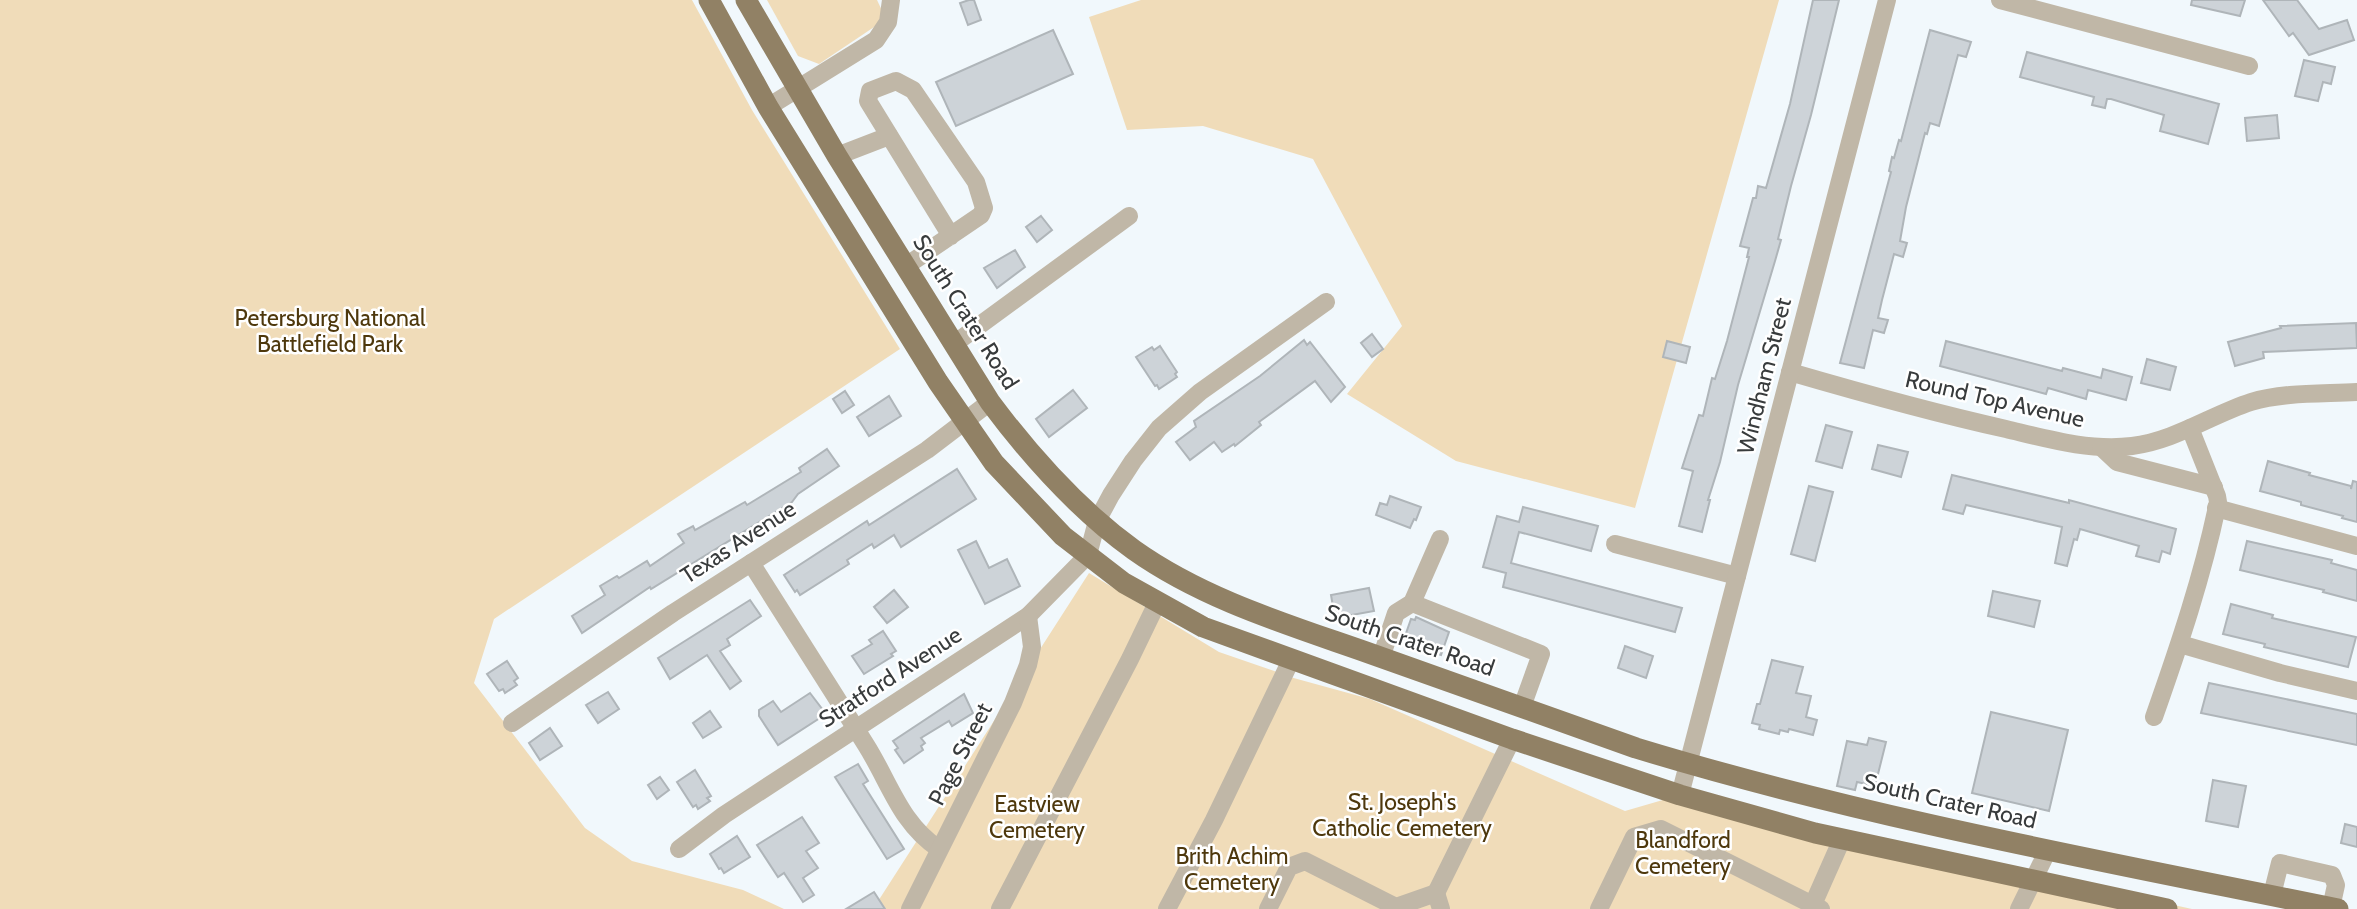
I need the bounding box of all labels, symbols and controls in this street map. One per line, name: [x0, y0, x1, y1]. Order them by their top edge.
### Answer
street label: South Crater Road: [907, 229, 1025, 395]
street label: Windham Street: [1731, 295, 1797, 457]
park label: Petersburg National Battlefield Park: [235, 304, 426, 358]
street label: Round Top Avenue: [1903, 365, 2087, 433]
street label: Texas Avenue: [675, 494, 801, 590]
street label: South Crater Road: [1322, 598, 1498, 682]
street label: Stratford Avenue: [813, 620, 967, 734]
street label: Page Street: [922, 698, 998, 810]
street label: South Crater Road: [1861, 767, 2039, 835]
park label: St. Joseph's Catholic Cemetery: [1312, 788, 1492, 842]
park label: Eastview Cemetery: [989, 790, 1085, 844]
park label: Blandford Cemetery: [1635, 826, 1731, 880]
park label: Brith Achim Cemetery: [1176, 842, 1289, 896]

